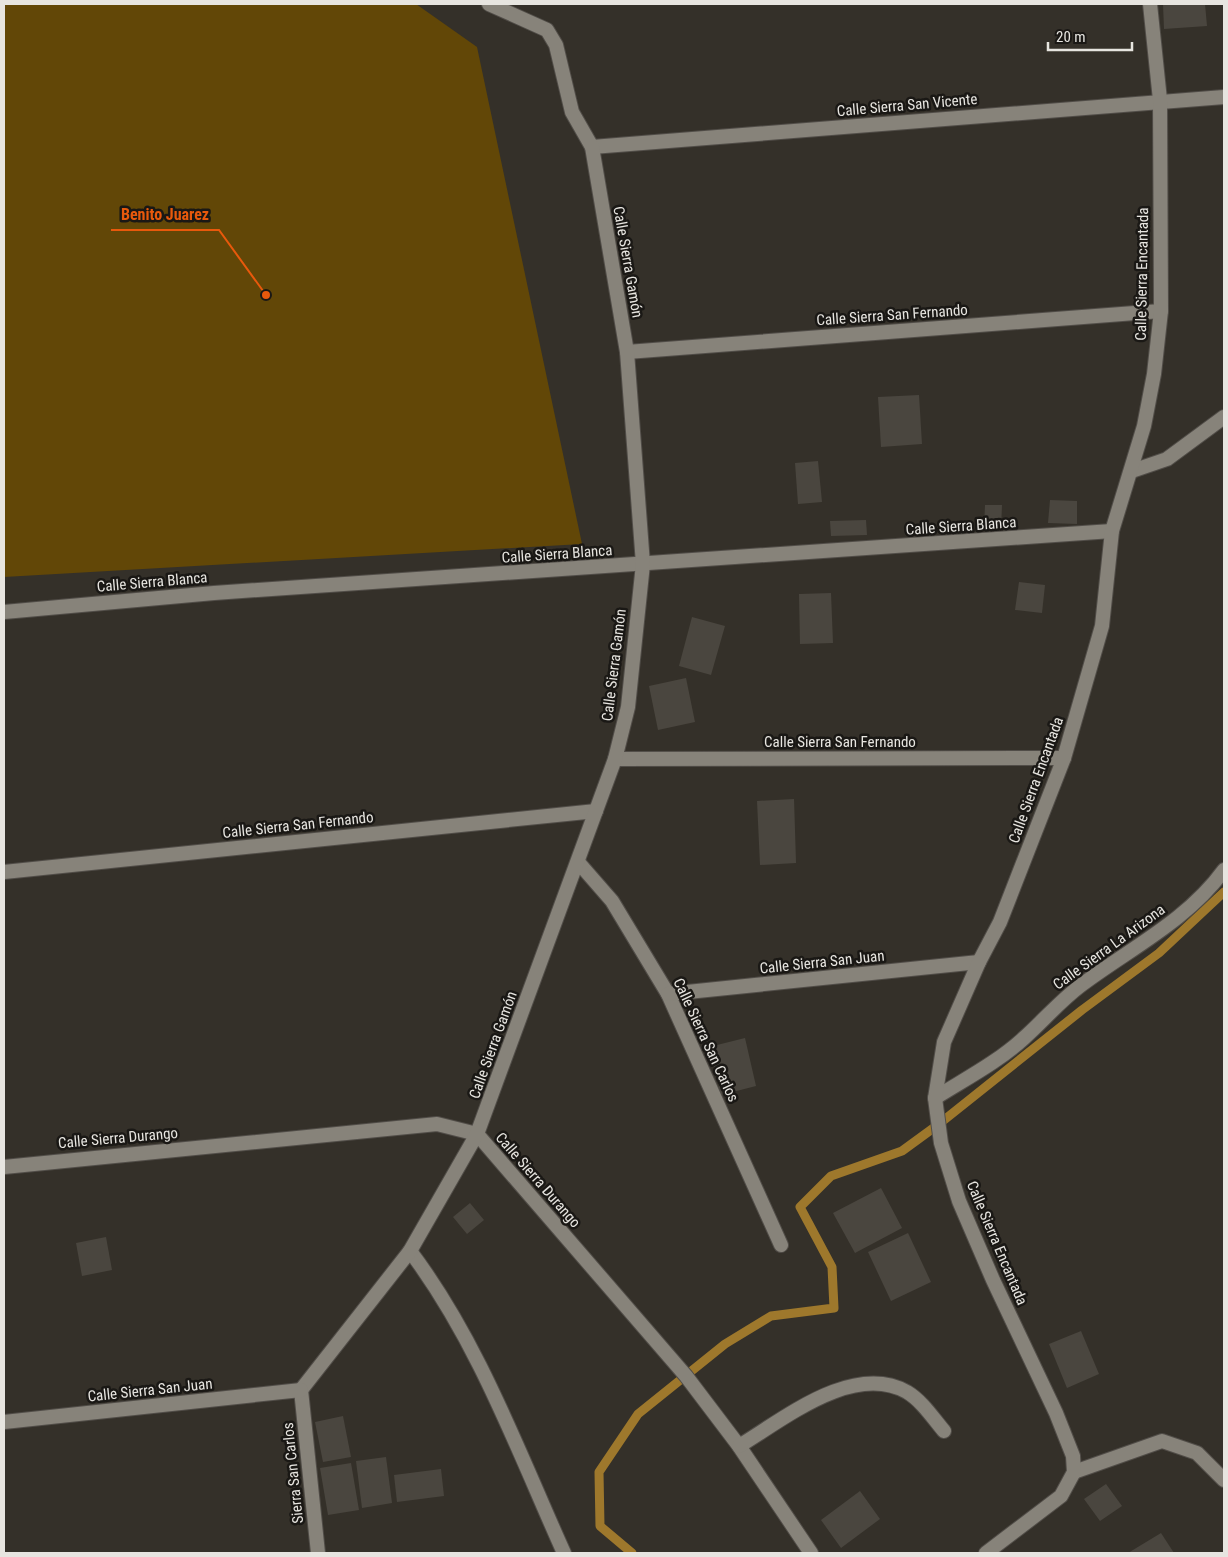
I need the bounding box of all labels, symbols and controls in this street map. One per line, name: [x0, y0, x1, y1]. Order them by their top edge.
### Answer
scale bar: [1048, 20, 1132, 52]
text: 20 m: [1056, 28, 1086, 46]
street label: Calle Sierra San Vicente: [836, 90, 978, 120]
callout: Benito Juarez: [111, 199, 219, 230]
text: Benito Juarez: [121, 205, 209, 224]
street label: Calle Sierra Gamón: [609, 205, 647, 319]
street label: Calle Sierra Encantada: [1132, 207, 1152, 341]
street label: Calle Sierra San Fernando: [816, 301, 968, 329]
street label: Calle Sierra Blanca: [905, 513, 1017, 539]
street label: Calle Sierra Blanca: [501, 541, 613, 567]
street label: Calle Sierra Blanca: [96, 568, 208, 596]
street label: Calle Sierra Gamón: [598, 608, 630, 722]
street label: Calle Sierra Encantada: [1005, 714, 1067, 846]
street label: Calle Sierra San Fernando: [764, 733, 916, 751]
street label: Calle Sierra San Fernando: [222, 808, 374, 842]
street label: Calle Sierra La Arizona: [1050, 900, 1168, 994]
street label: Calle Sierra San Juan: [759, 946, 885, 978]
street label: Calle Sierra San Carlos: [669, 975, 743, 1105]
street label: Calle Sierra Gamón: [465, 989, 521, 1101]
street label: Calle Sierra Durango: [57, 1124, 179, 1152]
street label: Calle Sierra Durango: [492, 1129, 584, 1231]
street label: Calle Sierra Encantada: [963, 1178, 1031, 1308]
street label: Calle Sierra San Juan: [87, 1374, 213, 1406]
street label: Sierra San Carlos: [279, 1421, 307, 1524]

